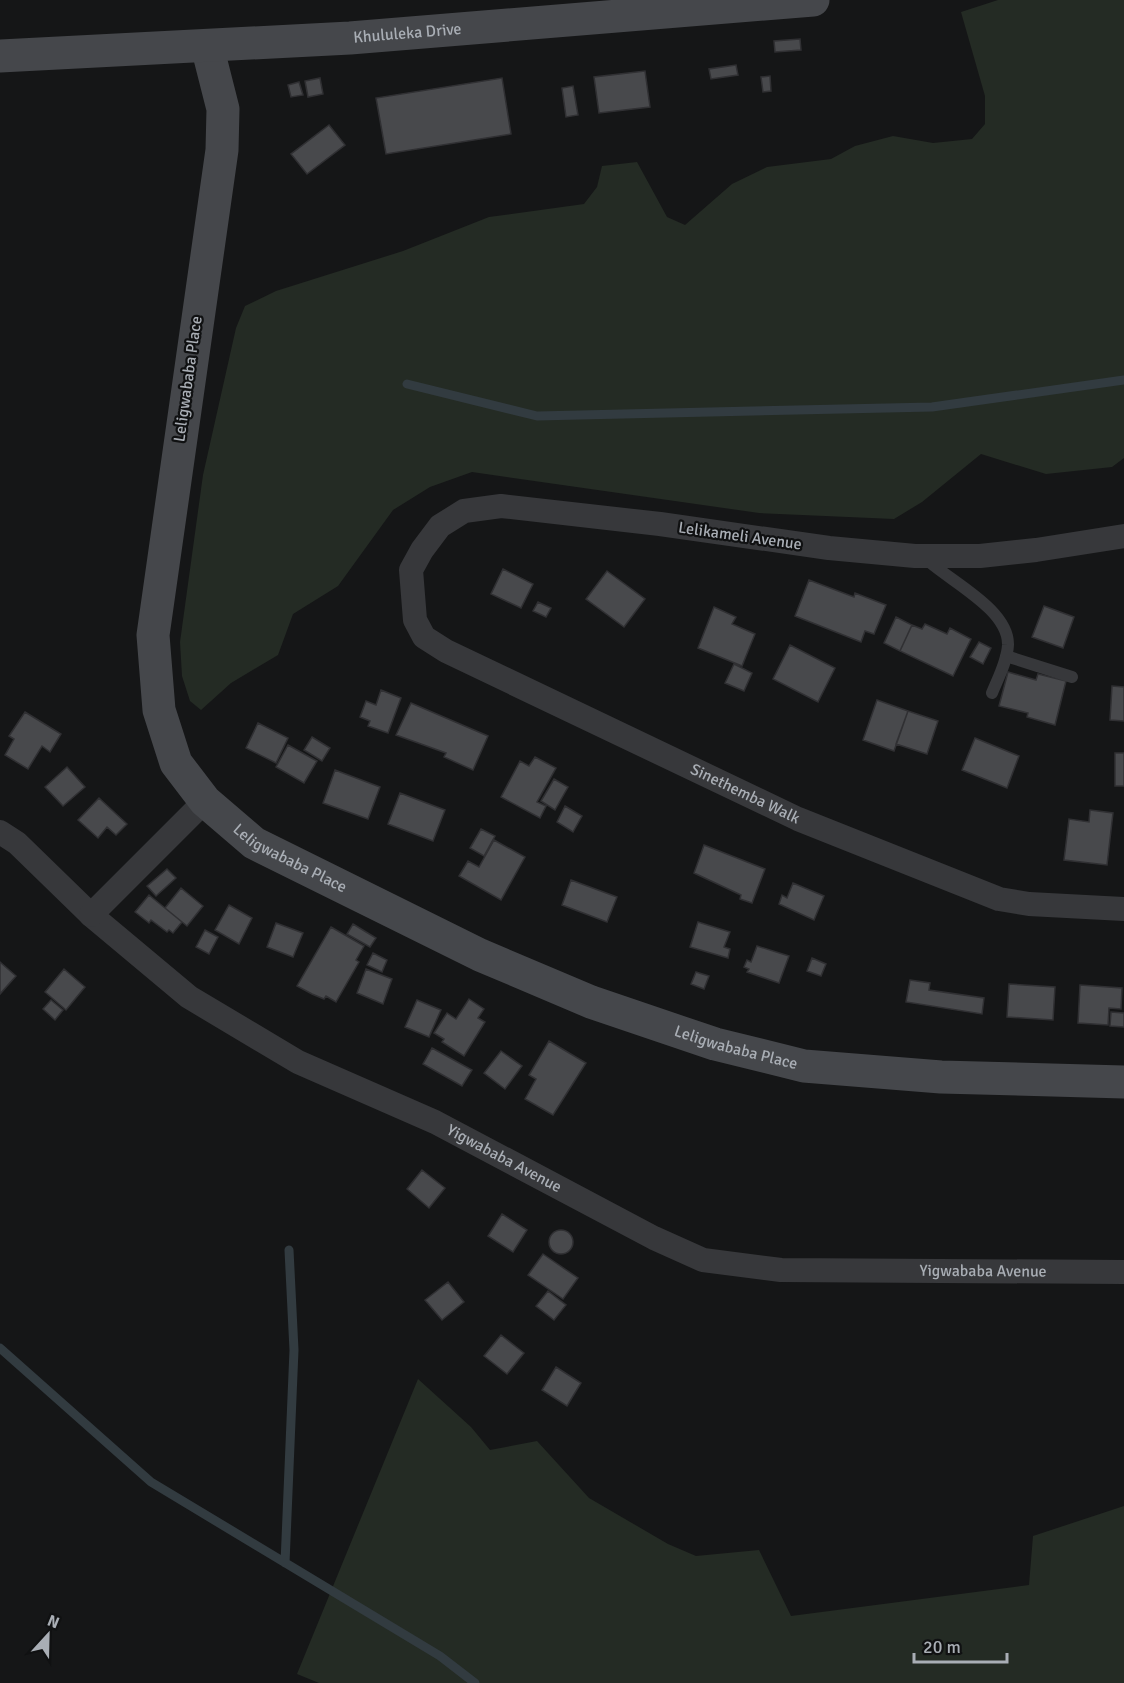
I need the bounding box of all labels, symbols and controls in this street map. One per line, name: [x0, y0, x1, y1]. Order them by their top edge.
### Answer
street label: Khululeka Drive: [353, 19, 462, 48]
street label: Leligwababa Place: [169, 315, 207, 443]
street label: Lelikameli Avenue: [677, 517, 803, 555]
street label: Sinethemba Walk: [687, 759, 803, 828]
street label: Leligwababa Place: [229, 819, 350, 897]
street label: Leligwababa Place: [672, 1021, 800, 1074]
street label: Yigwababa Avenue: [443, 1120, 565, 1197]
street label: Yigwababa Avenue: [919, 1261, 1047, 1282]
north arrow: [18, 1605, 78, 1665]
text: N: [44, 1611, 62, 1633]
scale bar: [914, 1626, 1007, 1664]
text: 20 m: [923, 1636, 961, 1658]

